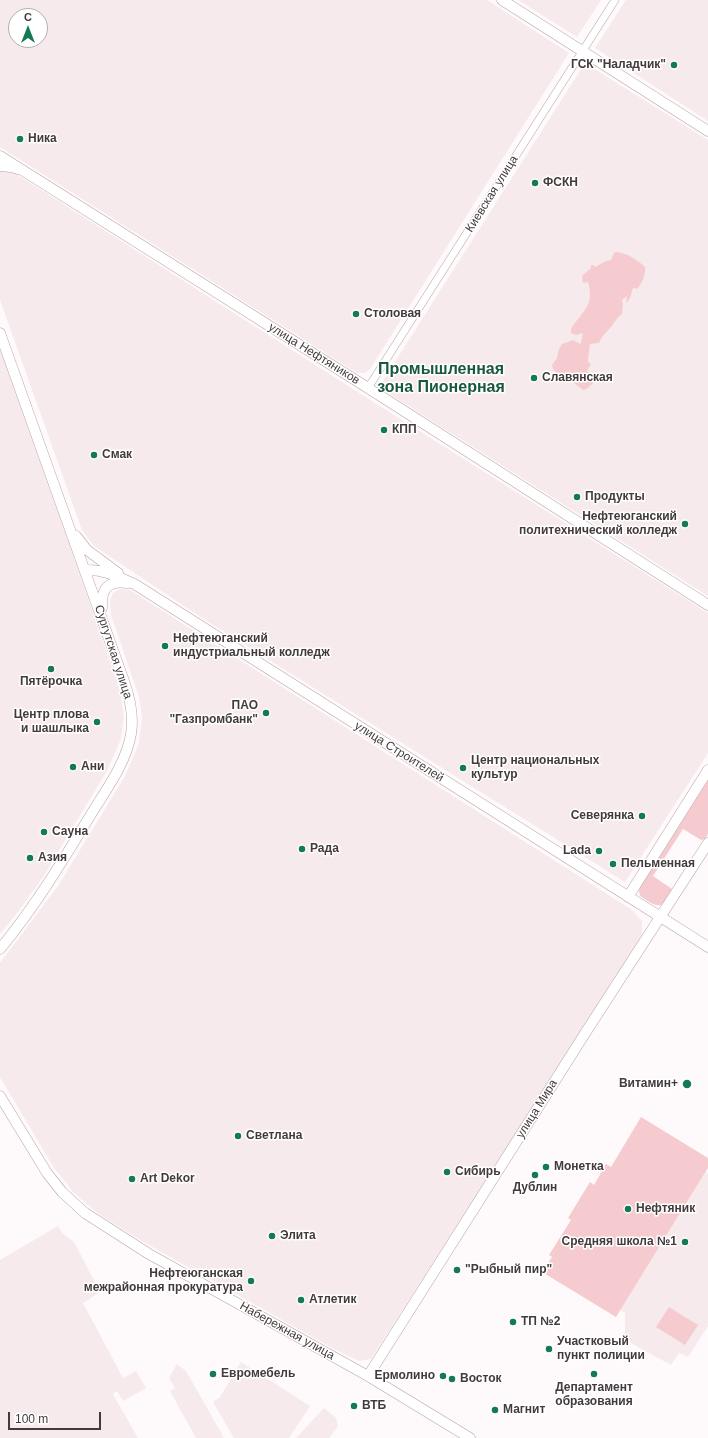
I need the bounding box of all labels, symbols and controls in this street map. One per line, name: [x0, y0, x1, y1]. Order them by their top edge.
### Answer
north arrow: [8, 8, 48, 48]
text: С: [24, 11, 32, 23]
place label: ГСК "Наладчик": [571, 58, 666, 72]
marker: ГСК "Наладчик": [669, 60, 679, 70]
place label: Ника: [28, 132, 57, 146]
marker: Ника: [15, 134, 25, 144]
street label: Киевская улица: [463, 153, 521, 235]
place label: ФСКН: [543, 176, 578, 190]
marker: ФСКН: [530, 178, 540, 188]
place label: Столовая: [364, 307, 421, 321]
marker: Столовая: [351, 309, 361, 319]
street label: улица Нефтяников: [266, 320, 362, 388]
district label: Промышленная зона Пионерная: [377, 360, 505, 398]
place label: Славянская: [542, 371, 613, 385]
marker: Славянская: [529, 373, 539, 383]
place label: КПП: [392, 423, 417, 437]
marker: КПП: [379, 425, 389, 435]
place label: Смак: [102, 448, 132, 462]
marker: Смак: [89, 450, 99, 460]
place label: Продукты: [585, 490, 645, 504]
marker: Продукты: [572, 492, 582, 502]
place label: Нефтеюганский политехнический колледж: [519, 510, 677, 538]
marker: Нефтеюганский политехнический колледж: [680, 519, 690, 529]
street label: Сургутская улица: [91, 603, 135, 701]
place label: Нефтеюганский индустриальный колледж: [173, 632, 330, 660]
marker: Нефтеюганский индустриальный колледж: [160, 641, 170, 651]
marker: Пятёрочка: [46, 664, 56, 674]
place label: Пятёрочка: [20, 675, 82, 689]
place label: ПАО "Газпромбанк": [169, 699, 258, 727]
place label: Центр плова и шашлыка: [14, 708, 89, 736]
marker: ПАО "Газпромбанк": [261, 708, 271, 718]
marker: Центр плова и шашлыка: [92, 717, 102, 727]
street label: улица Строителей: [352, 719, 446, 785]
place label: Центр национальных культур: [471, 754, 599, 782]
place label: Ани: [81, 760, 104, 774]
marker: Ани: [68, 762, 78, 772]
marker: Центр национальных культур: [458, 763, 468, 773]
place label: Северянка: [571, 809, 634, 823]
marker: Северянка: [637, 811, 647, 821]
place label: Сауна: [52, 825, 88, 839]
marker: Сауна: [39, 827, 49, 837]
place label: Рада: [310, 842, 339, 856]
marker: Рада: [297, 844, 307, 854]
place label: Lada: [563, 844, 591, 858]
marker: Lada: [594, 846, 604, 856]
place label: Азия: [38, 851, 67, 865]
marker: Азия: [25, 853, 35, 863]
place label: Пельменная: [621, 857, 695, 871]
marker: Пельменная: [608, 859, 618, 869]
street label: улица Мира: [513, 1077, 561, 1141]
place label: Витамин+: [619, 1077, 678, 1091]
marker: Витамин+: [681, 1078, 693, 1090]
place label: Светлана: [246, 1129, 302, 1143]
marker: Светлана: [233, 1131, 243, 1141]
place label: Монетка: [554, 1160, 604, 1174]
marker: Монетка: [541, 1162, 551, 1172]
place label: Сибирь: [455, 1165, 501, 1179]
marker: Сибирь: [442, 1167, 452, 1177]
marker: Дублин: [530, 1170, 540, 1180]
place label: Art Dekor: [140, 1172, 195, 1186]
marker: Art Dekor: [127, 1174, 137, 1184]
place label: Дублин: [513, 1181, 557, 1195]
place label: Нефтяник: [636, 1202, 695, 1216]
marker: Нефтяник: [623, 1204, 633, 1214]
place label: Элита: [280, 1229, 316, 1243]
marker: Элита: [267, 1231, 277, 1241]
place label: Средняя школа №1: [562, 1235, 677, 1249]
marker: Средняя школа №1: [680, 1237, 690, 1247]
place label: "Рыбный пир": [465, 1263, 552, 1277]
marker: "Рыбный пир": [452, 1265, 462, 1275]
place label: Нефтеюганская межрайонная прокуратура: [84, 1267, 243, 1295]
marker: Нефтеюганская межрайонная прокуратура: [246, 1276, 256, 1286]
place label: Атлетик: [309, 1293, 356, 1307]
marker: Атлетик: [296, 1295, 306, 1305]
street label: Набережная улица: [237, 1299, 337, 1363]
place label: ТП №2: [521, 1315, 560, 1329]
marker: ТП №2: [508, 1317, 518, 1327]
place label: Участковый пункт полиции: [557, 1335, 645, 1363]
marker: Участковый пункт полиции: [544, 1344, 554, 1354]
place label: Евромебель: [221, 1367, 295, 1381]
marker: Евромебель: [208, 1369, 218, 1379]
place label: Ермолино: [374, 1369, 435, 1383]
marker: Департамент образования: [589, 1369, 599, 1379]
marker: Ермолино: [438, 1371, 448, 1381]
place label: Восток: [460, 1372, 502, 1386]
marker: Восток: [447, 1374, 457, 1384]
place label: Департамент образования: [555, 1381, 633, 1409]
place label: ВТБ: [362, 1399, 386, 1413]
marker: ВТБ: [349, 1401, 359, 1411]
place label: Магнит: [503, 1403, 545, 1417]
scale bar: [10, 1404, 103, 1430]
marker: Магнит: [490, 1405, 500, 1415]
text: 100 m: [15, 1412, 48, 1426]

